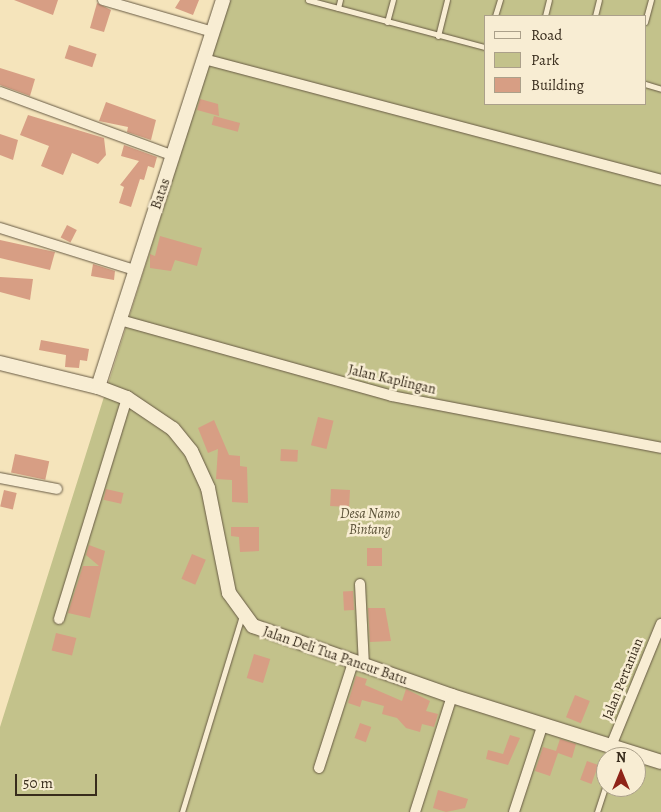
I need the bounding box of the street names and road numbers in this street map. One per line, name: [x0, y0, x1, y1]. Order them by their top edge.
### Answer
street label: Batas: [148, 176, 174, 212]
street label: Jalan Kaplingan: [346, 362, 438, 398]
street label: Jalan Deli Tua Pancur Batu: [261, 623, 409, 689]
street label: Jalan Pertanian: [599, 636, 647, 722]

